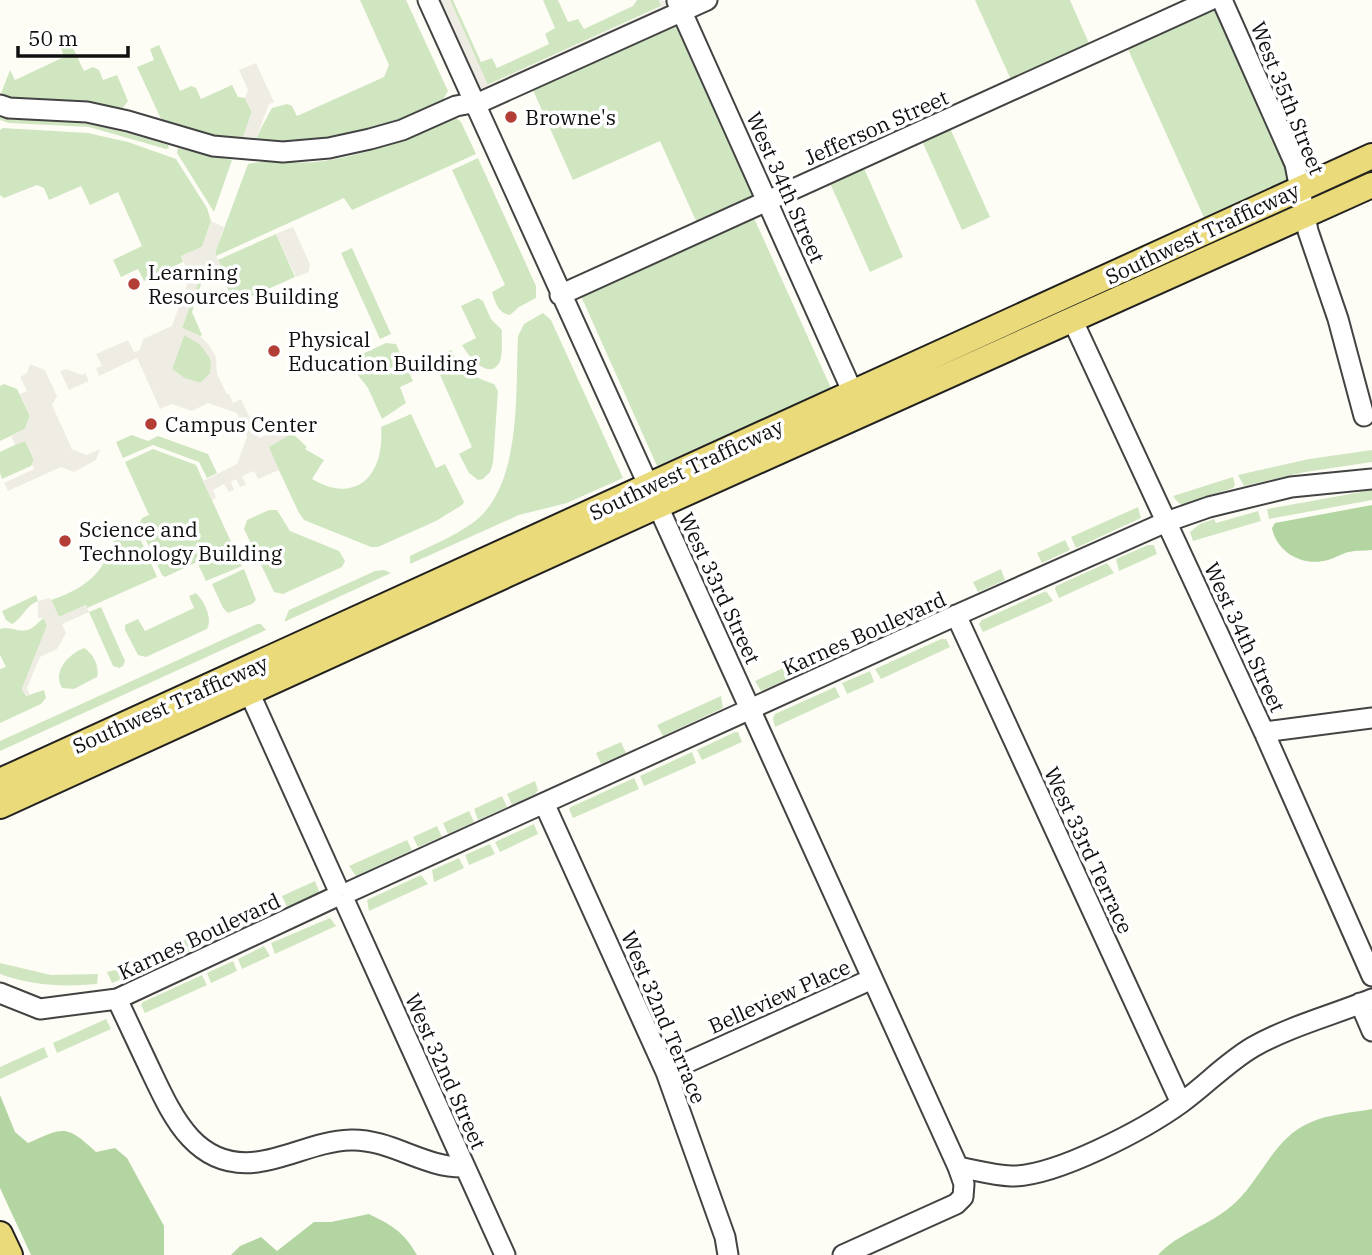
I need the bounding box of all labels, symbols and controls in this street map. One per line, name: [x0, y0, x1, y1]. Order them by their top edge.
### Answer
scale bar: [18, 14, 128, 58]
street label: West 35th Street: [1245, 17, 1331, 179]
text: 50 m: [28, 24, 78, 52]
street label: Jefferson Street: [800, 83, 952, 171]
place label: Browne's: [525, 103, 616, 131]
street label: West 34th Street: [740, 107, 832, 267]
marker: Browne's: [503, 109, 519, 125]
street label: Southwest Trafficway: [1100, 175, 1304, 290]
place label: Learning Resources Building: [148, 258, 339, 310]
marker: Learning Resources Building: [126, 276, 142, 292]
place label: Physical Education Building: [288, 325, 478, 377]
marker: Physical Education Building: [266, 343, 282, 359]
place label: Campus Center: [165, 410, 318, 438]
street label: Southwest Trafficway: [584, 411, 788, 526]
marker: Campus Center: [143, 416, 159, 432]
street label: West 33rd Street: [673, 508, 767, 668]
place label: Science and Technology Building: [79, 515, 283, 567]
marker: Science and Technology Building: [57, 533, 73, 549]
street label: West 34th Street: [1198, 557, 1292, 717]
street label: Karnes Boulevard: [778, 584, 950, 682]
street label: Southwest Trafficway: [68, 648, 273, 760]
street label: West 33rd Terrace: [1038, 762, 1140, 938]
street label: Karnes Boulevard: [113, 886, 285, 986]
street label: West 32nd Terrace: [615, 926, 713, 1108]
street label: Belleview Place: [704, 952, 854, 1040]
street label: West 32nd Street: [399, 988, 493, 1154]

